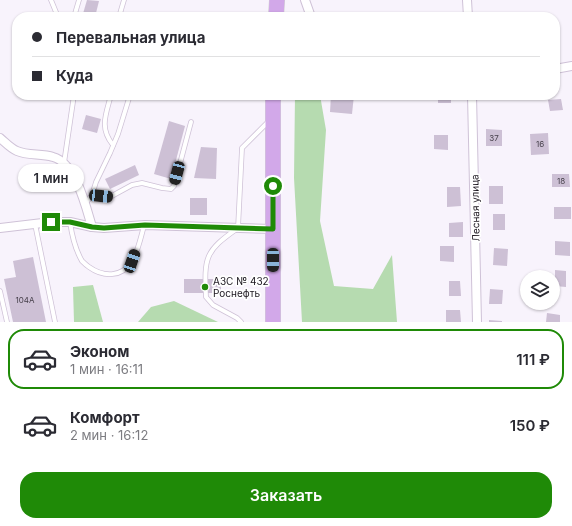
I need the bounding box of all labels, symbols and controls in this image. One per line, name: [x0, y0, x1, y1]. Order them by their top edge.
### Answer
text: Перевальная улица: [56, 28, 205, 47]
text: Куда: [56, 66, 93, 85]
house number: 37: [489, 133, 499, 143]
house number: 16: [536, 139, 544, 149]
car: [168, 160, 186, 186]
callout: 1 мин: [18, 164, 84, 192]
text: 1 мин: [33, 170, 69, 186]
street label: Лесная улица: [468, 174, 482, 242]
house number: 18: [557, 176, 565, 186]
route start: [264, 177, 282, 195]
car: [88, 189, 114, 203]
route end: [42, 213, 60, 231]
car: [122, 248, 142, 274]
car: [267, 248, 279, 272]
map controls: [520, 270, 560, 310]
button: layers: [520, 270, 560, 310]
place label: АЗС № 432 Роснефть: [213, 275, 269, 299]
marker: АЗС № 432 Роснефть: [200, 282, 210, 292]
house number: 104А: [16, 295, 35, 305]
icon: car: [22, 341, 58, 377]
text: Эконом: [70, 342, 129, 361]
text: 111 ₽: [516, 350, 550, 369]
text: 1 мин · 16:11: [70, 361, 143, 377]
icon: car: [22, 407, 58, 443]
text: Комфорт: [70, 408, 140, 427]
text: 150 ₽: [510, 416, 550, 435]
text: 2 мин · 16:12: [70, 427, 148, 443]
button: Заказать: [20, 472, 552, 518]

